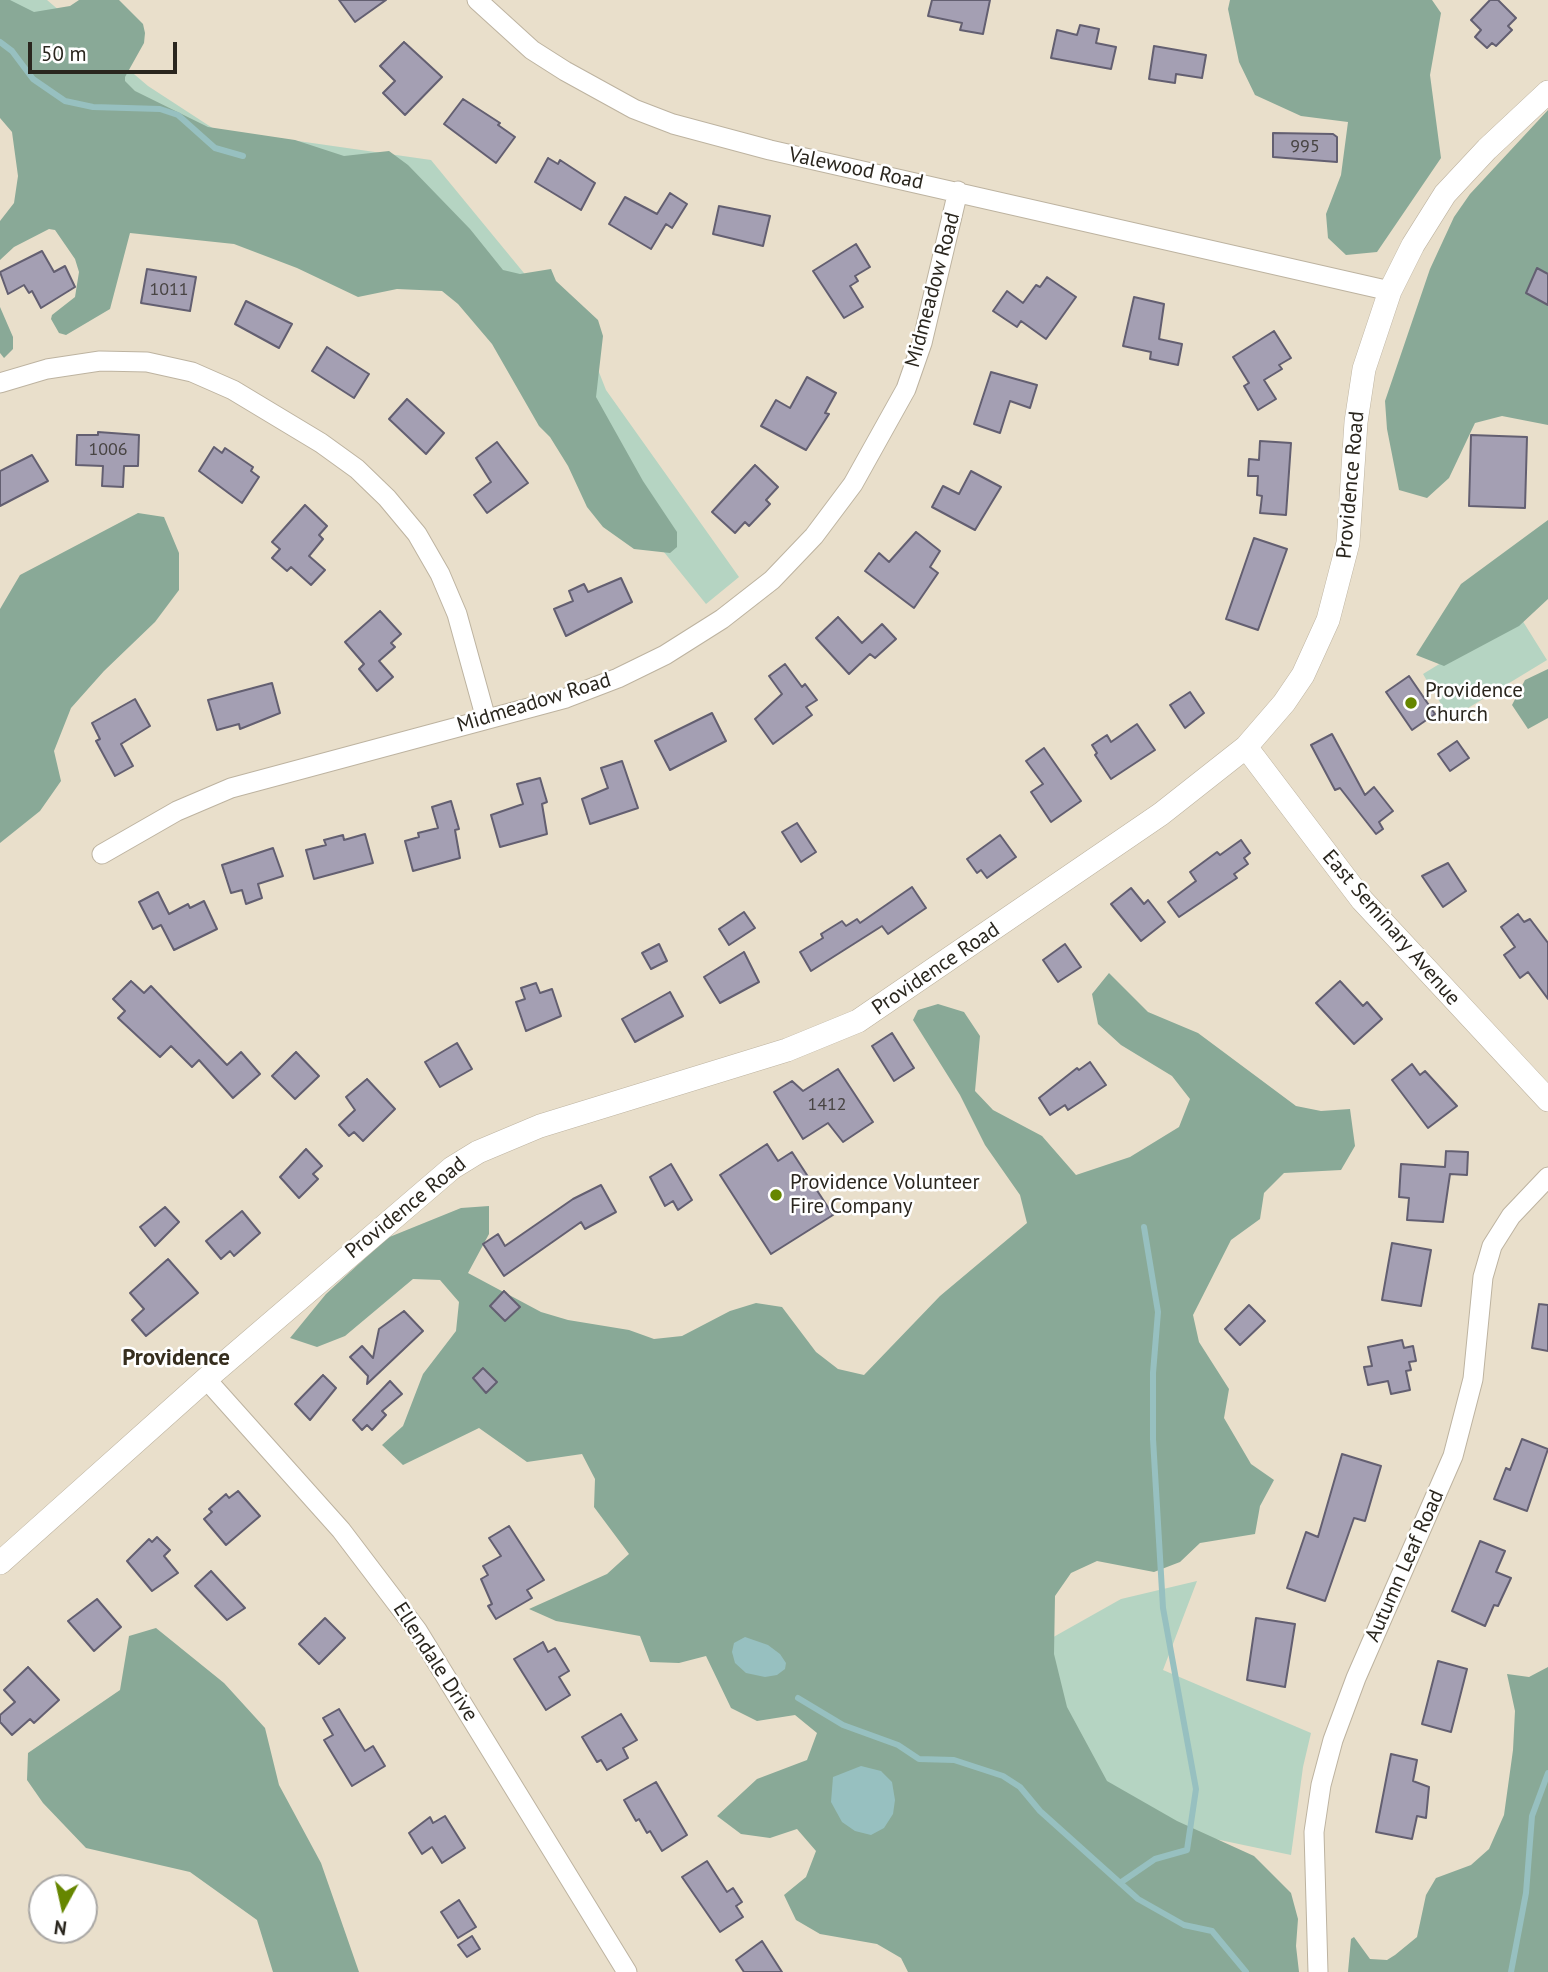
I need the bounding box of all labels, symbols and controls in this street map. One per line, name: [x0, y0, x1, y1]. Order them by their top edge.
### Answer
scale bar: [32, 28, 180, 72]
text: 50 m: [41, 40, 87, 67]
house number: 995: [1290, 136, 1320, 158]
street label: Valewood Road: [786, 142, 926, 196]
street label: Midmeadow Road: [900, 210, 966, 370]
house number: 1011: [149, 279, 189, 301]
street label: Providence Road: [1332, 410, 1370, 560]
house number: 1006: [88, 439, 128, 461]
street label: Midmeadow Road: [454, 668, 614, 738]
place label: Providence Church: [1425, 678, 1523, 728]
marker: Providence Church: [1403, 695, 1419, 711]
street label: East Seminary Avenue: [1317, 845, 1465, 1011]
street label: Providence Road: [868, 917, 1004, 1021]
house number: 1412: [807, 1094, 847, 1116]
street label: Providence Road: [341, 1152, 471, 1264]
place label: Providence Volunteer Fire Company: [790, 1170, 980, 1220]
marker: Providence Volunteer Fire Company: [768, 1187, 784, 1203]
district label: Providence: [122, 1344, 230, 1372]
street label: Autumn Leaf Road: [1360, 1486, 1450, 1646]
street label: Ellendale Drive: [387, 1598, 483, 1726]
north arrow: [28, 1874, 98, 1944]
text: N: [53, 1915, 68, 1941]

